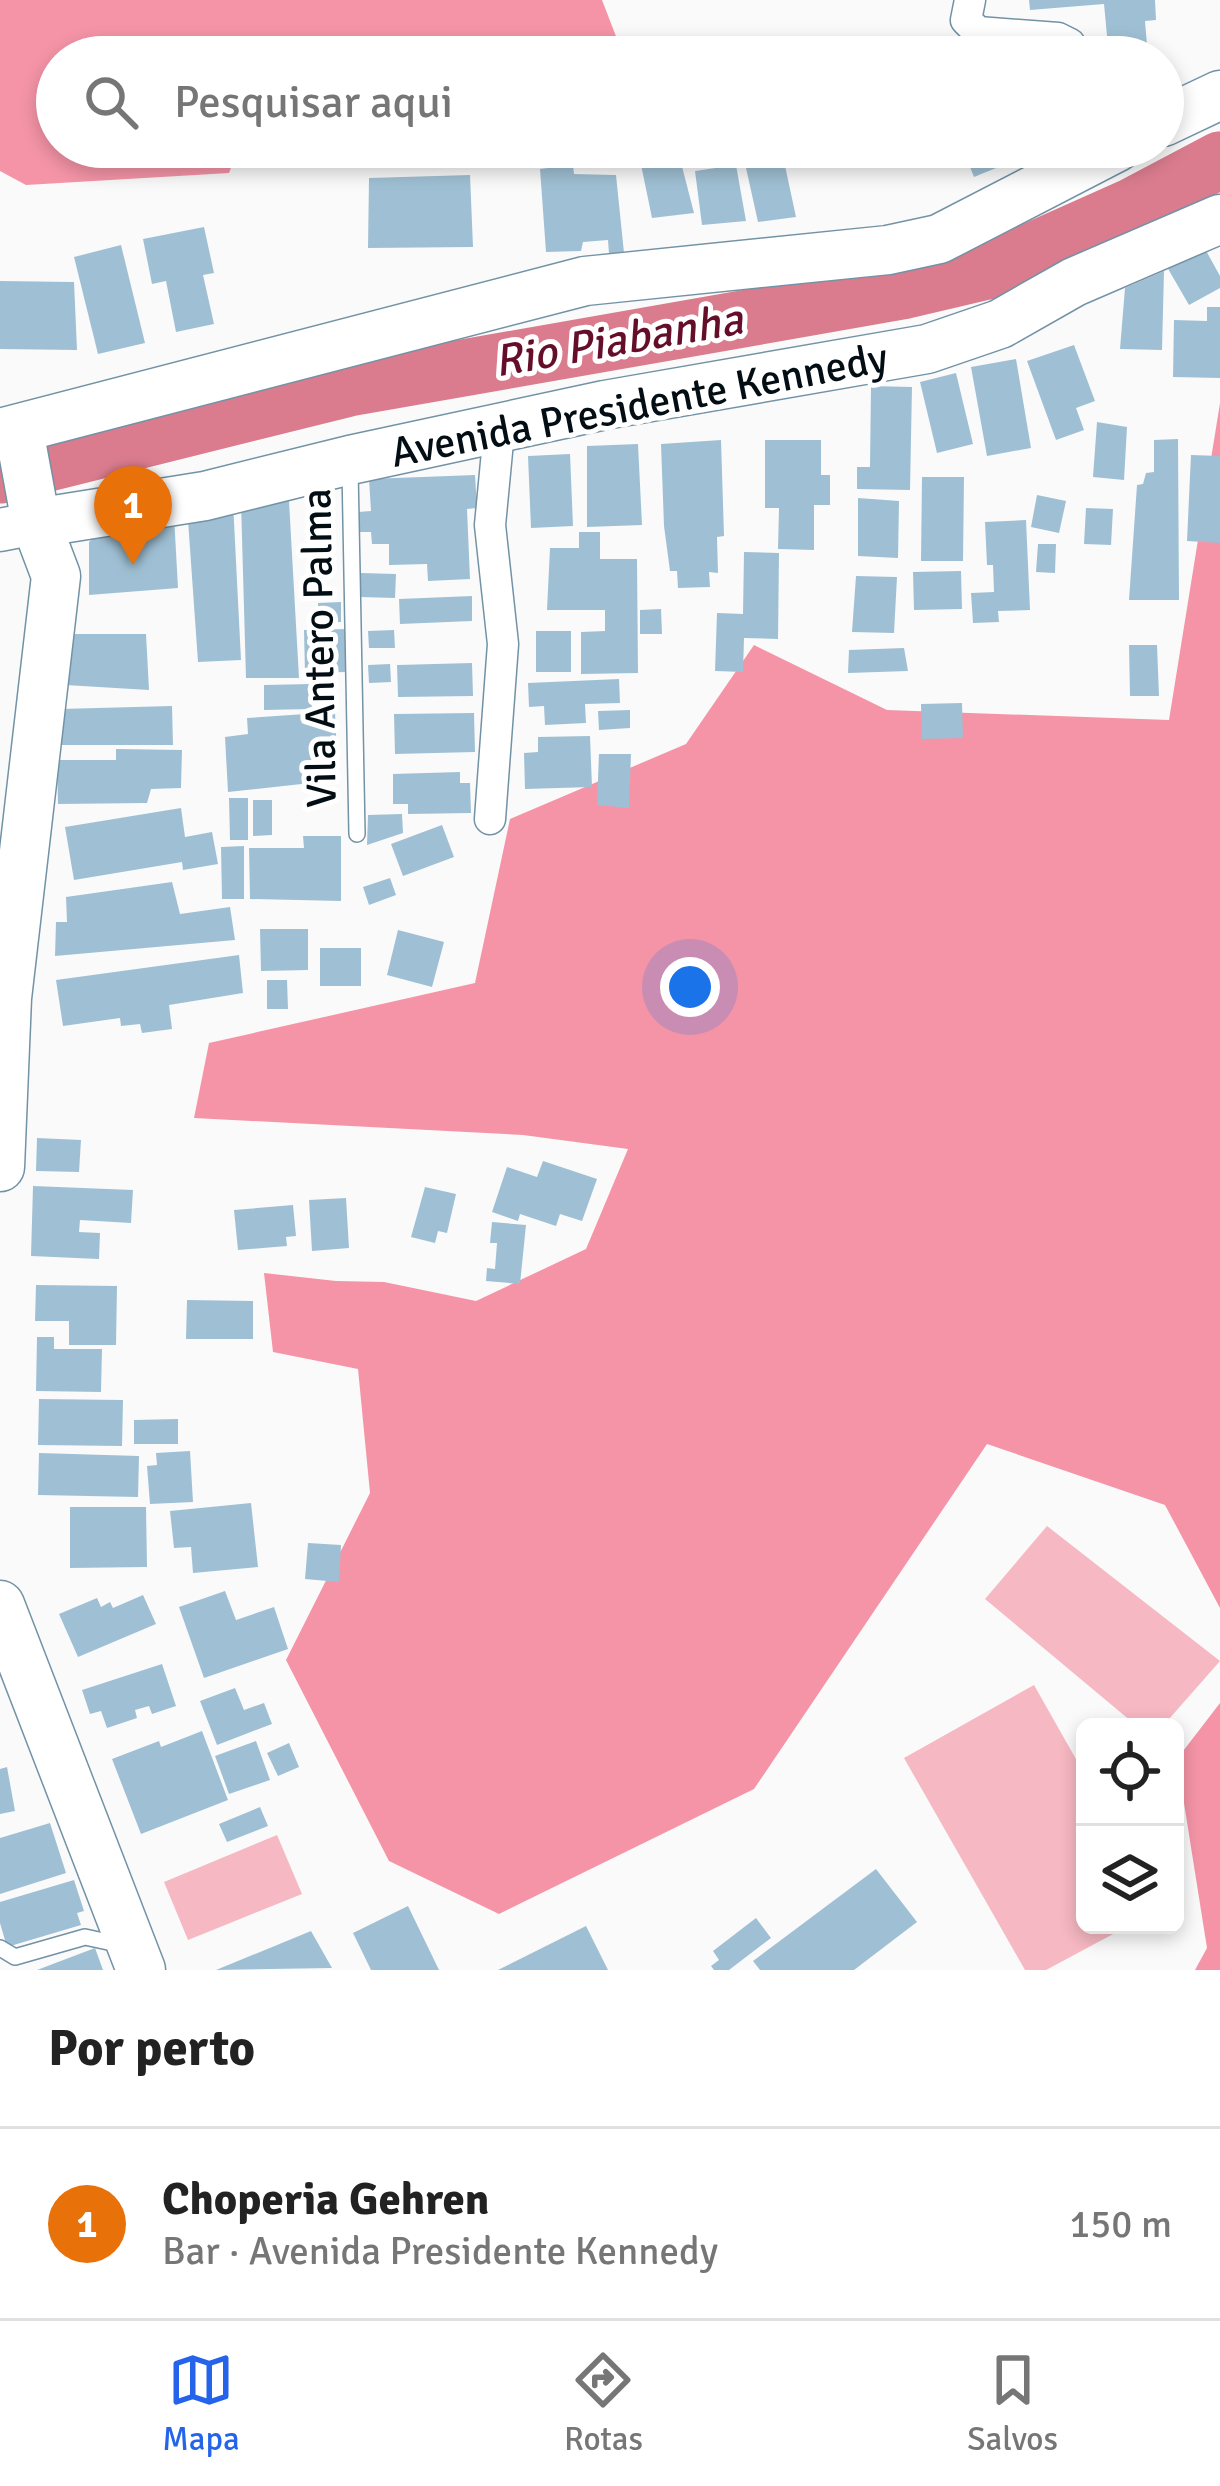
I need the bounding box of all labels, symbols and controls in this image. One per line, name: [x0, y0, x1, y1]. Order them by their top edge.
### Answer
search box: [36, 36, 1184, 168]
icon: search: [78, 69, 144, 135]
text: Pesquisar aqui: [174, 75, 453, 130]
water label: Rio Piabanha: [490, 291, 748, 389]
street label: Avenida Presidente Kennedy: [386, 332, 892, 479]
pin: 1: [94, 466, 172, 565]
street label: Vila Antero Palma: [291, 488, 348, 808]
your location: [660, 957, 720, 1017]
map controls: [1076, 1718, 1184, 1934]
button: locate: [1076, 1718, 1184, 1826]
button: layers: [1076, 1826, 1184, 1934]
text: Por perto: [48, 2017, 255, 2080]
text: Choperia Gehren: [162, 2172, 489, 2227]
text: 1: [76, 2200, 98, 2248]
text: 150 m: [1069, 2200, 1172, 2248]
text: Bar · Avenida Presidente Kennedy: [162, 2227, 718, 2275]
tab: Mapa: [162, 2347, 240, 2460]
tab: Rotas: [564, 2347, 643, 2460]
tab: Salvos: [967, 2347, 1058, 2460]

